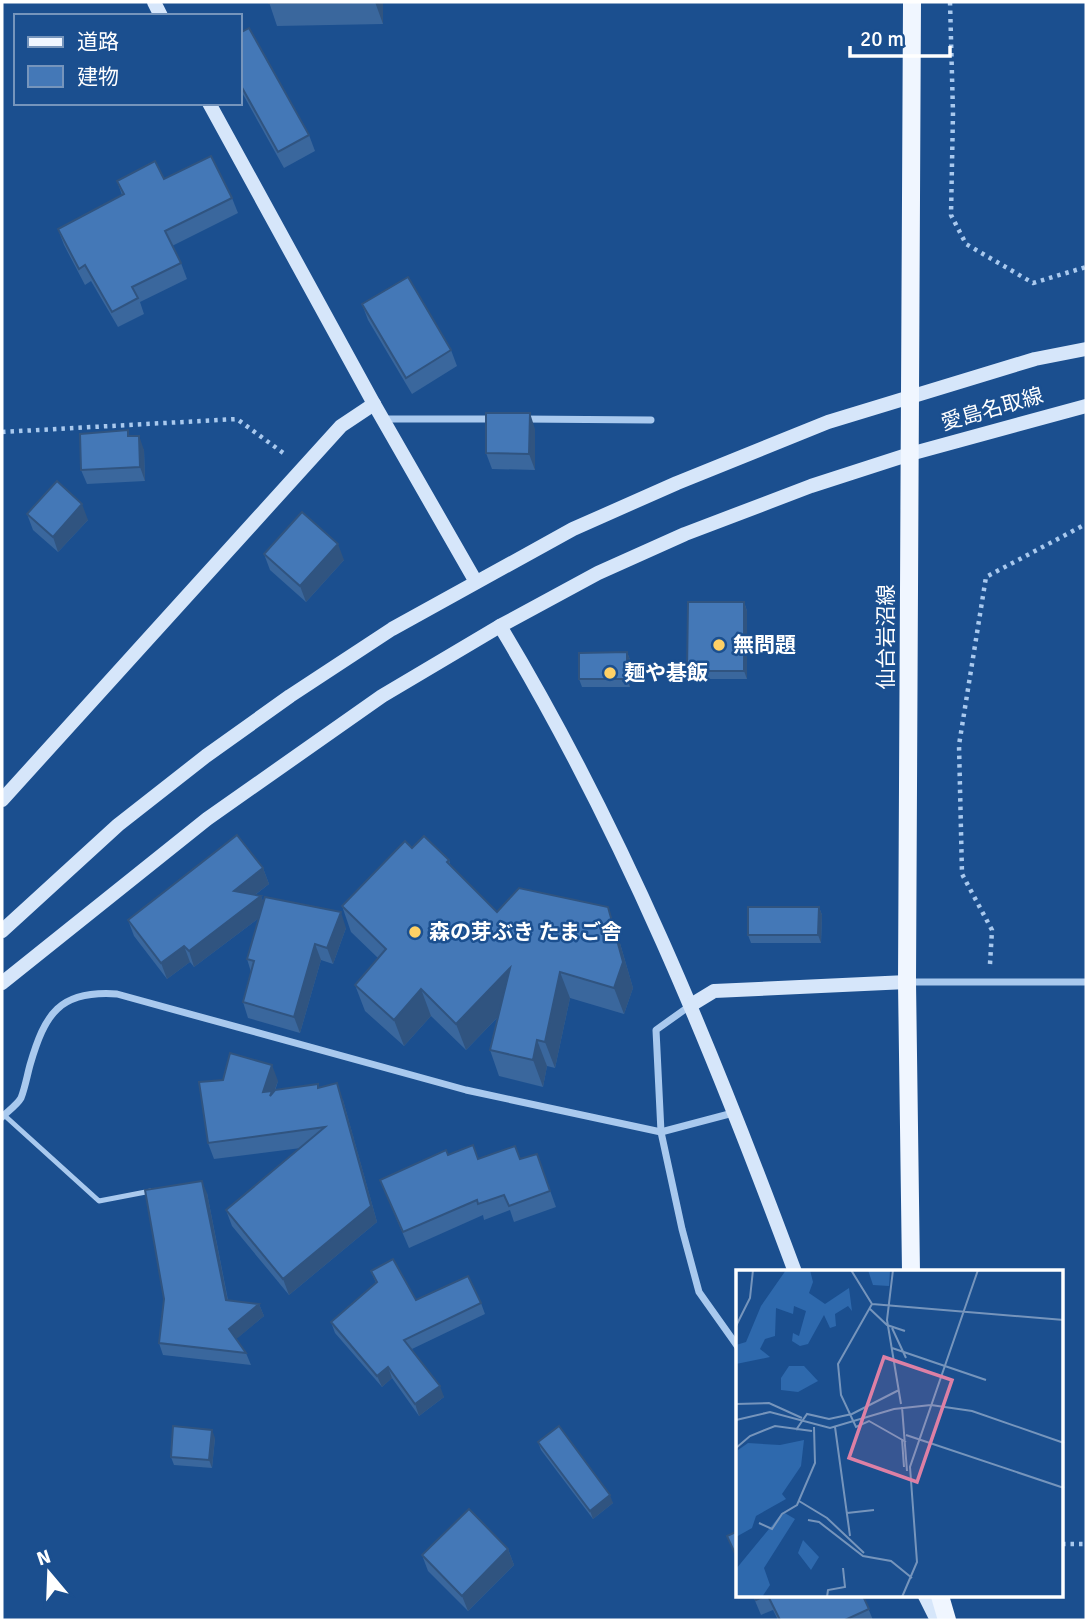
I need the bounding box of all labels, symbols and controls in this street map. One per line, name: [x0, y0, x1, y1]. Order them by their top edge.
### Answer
legend: [14, 14, 242, 105]
scale bar: [850, 14, 950, 58]
text: 20 m: [860, 26, 904, 52]
text: 道路: [77, 29, 119, 55]
text: 建物: [77, 64, 119, 90]
street label: 愛島名取線: [938, 382, 1046, 436]
street label: 仙台岩沼線: [873, 585, 899, 690]
place label: 無問題: [733, 632, 796, 658]
marker: 無問題: [711, 637, 727, 653]
place label: 麺や碁飯: [624, 660, 708, 686]
marker: 麺や碁飯: [602, 665, 618, 681]
place label: 森の芽ぶき たまご舎: [429, 919, 622, 945]
marker: 森の芽ぶき たまご舎: [407, 924, 423, 940]
inset map: [736, 1270, 1064, 1598]
north arrow: [14, 1538, 84, 1608]
text: N: [34, 1544, 54, 1571]

